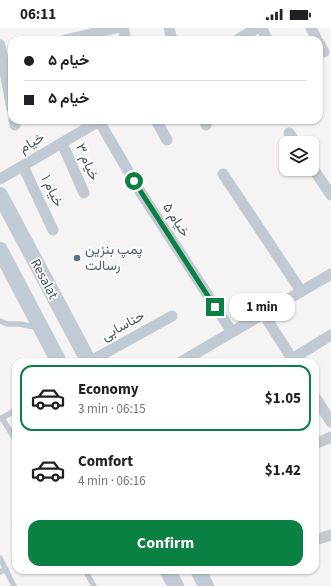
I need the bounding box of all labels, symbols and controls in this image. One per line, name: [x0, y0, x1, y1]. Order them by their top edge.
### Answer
text: 06:11: [20, 4, 56, 25]
text: خیام ۵: [48, 50, 89, 71]
text: خیام ۵: [48, 88, 89, 109]
street label: خیام: [16, 128, 48, 158]
map controls: [279, 136, 319, 176]
button: layers: [279, 136, 319, 176]
street label: خیام ۳: [70, 140, 104, 184]
street label: خیام ۱: [36, 172, 68, 210]
route start: [125, 172, 143, 190]
street label: خیام ۵: [157, 199, 195, 241]
place label: پمپ بنزین رسالت: [85, 240, 142, 276]
marker: پمپ بنزین رسالت: [72, 253, 82, 263]
street label: Resalat: [25, 255, 63, 303]
callout: 1 min: [229, 293, 295, 321]
route end: [206, 298, 224, 316]
text: 1 min: [246, 298, 278, 316]
street label: حناسابی: [98, 306, 148, 346]
text: Economy: [78, 379, 139, 400]
icon: car: [30, 380, 66, 416]
text: $1.05: [265, 388, 301, 409]
text: 3 min · 06:15: [78, 400, 146, 418]
text: Comfort: [78, 451, 133, 472]
icon: car: [30, 452, 66, 488]
text: $1.42: [265, 460, 301, 481]
text: 4 min · 06:16: [78, 472, 146, 490]
button: Confirm: [28, 520, 303, 566]

